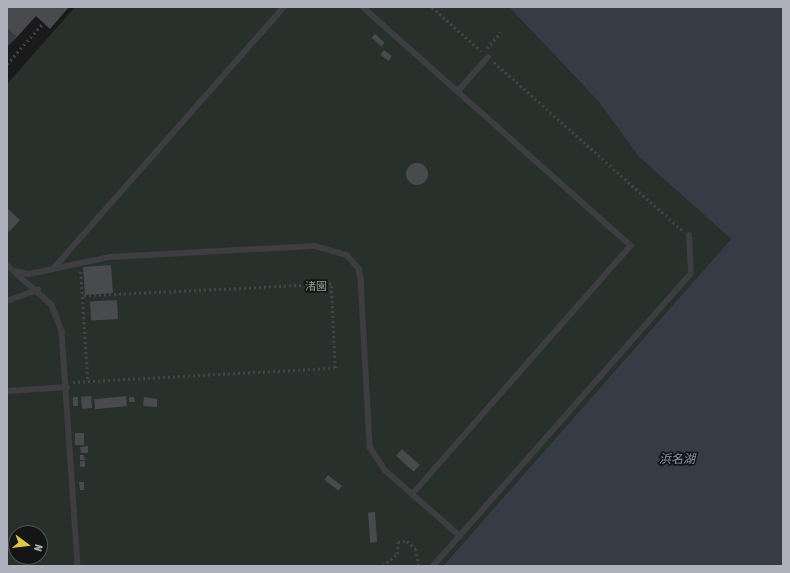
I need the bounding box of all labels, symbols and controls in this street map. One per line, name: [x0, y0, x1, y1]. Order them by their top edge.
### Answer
park label: 渚園: [305, 279, 327, 293]
water label: 浜名湖: [659, 453, 695, 467]
north arrow: [8, 525, 48, 565]
text: N: [32, 543, 45, 553]

